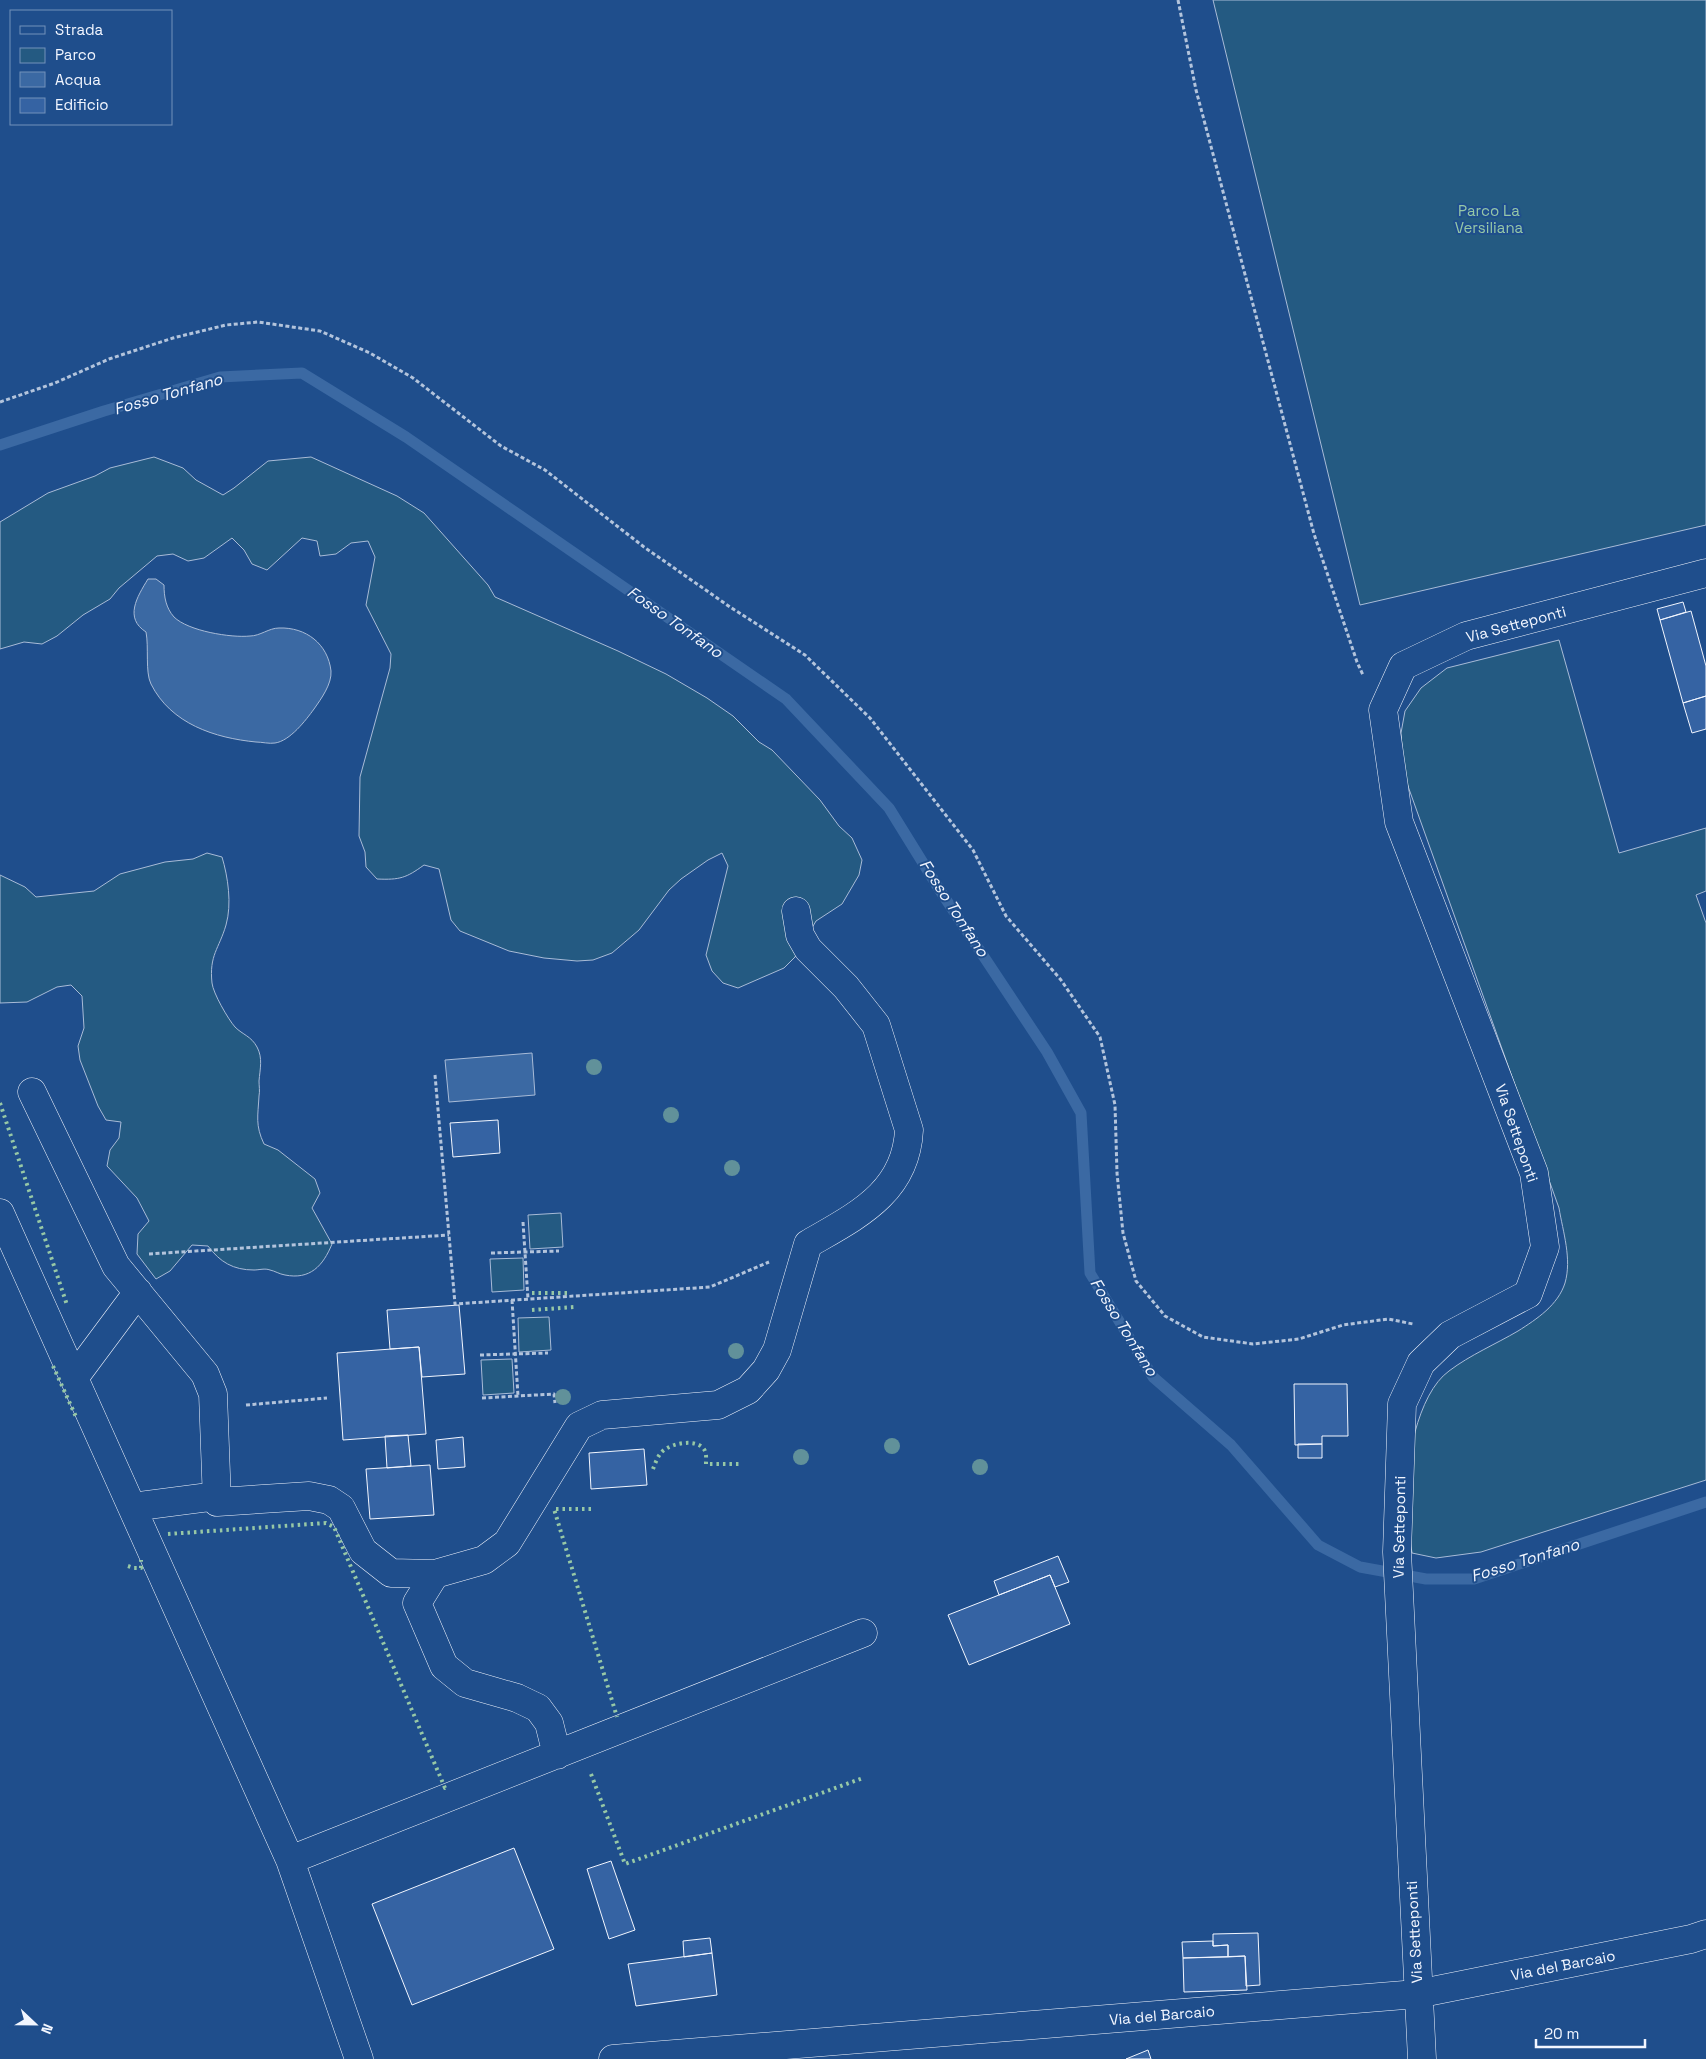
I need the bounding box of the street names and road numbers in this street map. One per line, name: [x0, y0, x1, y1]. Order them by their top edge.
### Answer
street label: Via Setteponti: [1464, 602, 1568, 646]
street label: Via Setteponti: [1491, 1081, 1543, 1185]
street label: Via Setteponti: [1389, 1476, 1409, 1578]
street label: Via Setteponti: [1402, 1880, 1426, 1984]
street label: Via del Barcaio: [1509, 1946, 1617, 1984]
street label: Via del Barcaio: [1108, 2001, 1216, 2029]

